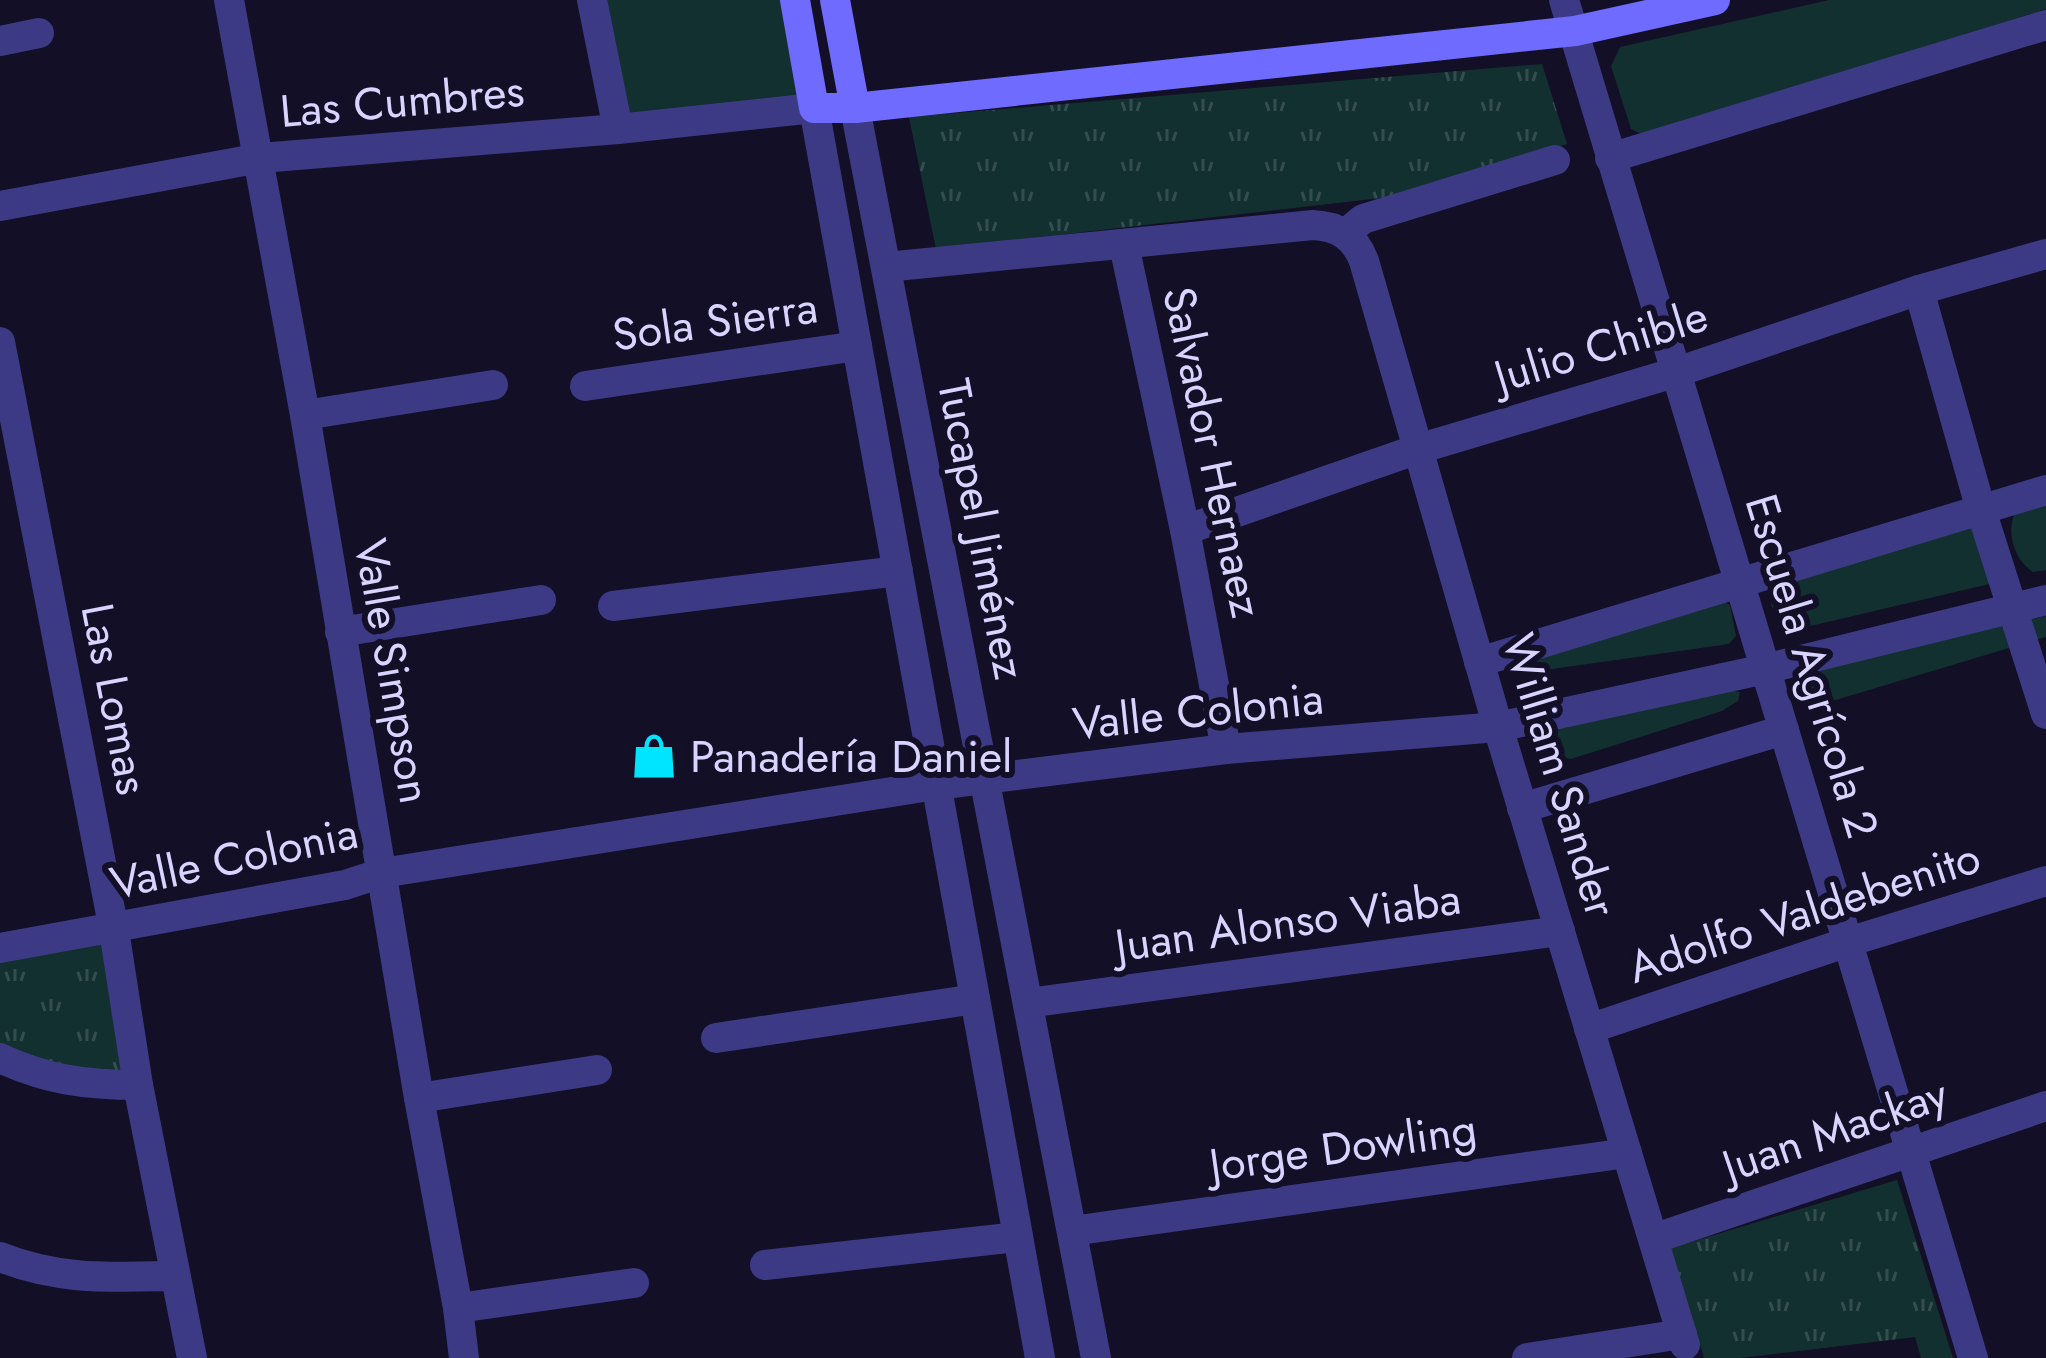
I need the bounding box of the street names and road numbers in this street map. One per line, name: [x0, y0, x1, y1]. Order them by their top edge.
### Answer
street label: Las Cumbres: [277, 58, 527, 144]
street label: Sola Sierra: [608, 274, 822, 368]
street label: Salvador Hernaez: [1146, 281, 1280, 624]
street label: Julio Chible: [1482, 283, 1716, 411]
street label: Tucapel Jiménez: [921, 373, 1043, 685]
street label: Escuela Agrícola 2: [1729, 486, 1895, 846]
street label: Valle Simpson: [338, 534, 448, 808]
street label: Las Lomas: [65, 598, 165, 800]
street label: William Sander: [1486, 625, 1634, 925]
street label: Valle Colonia: [1070, 666, 1326, 756]
street label: Valle Colonia: [104, 800, 364, 916]
street label: Adolfo Valdebenito: [1620, 824, 1988, 1000]
street label: Juan Alonso Viaba: [1106, 866, 1465, 979]
street label: Juan Mackay: [1709, 1061, 1956, 1200]
street label: Jorge Dowling: [1200, 1096, 1481, 1199]

